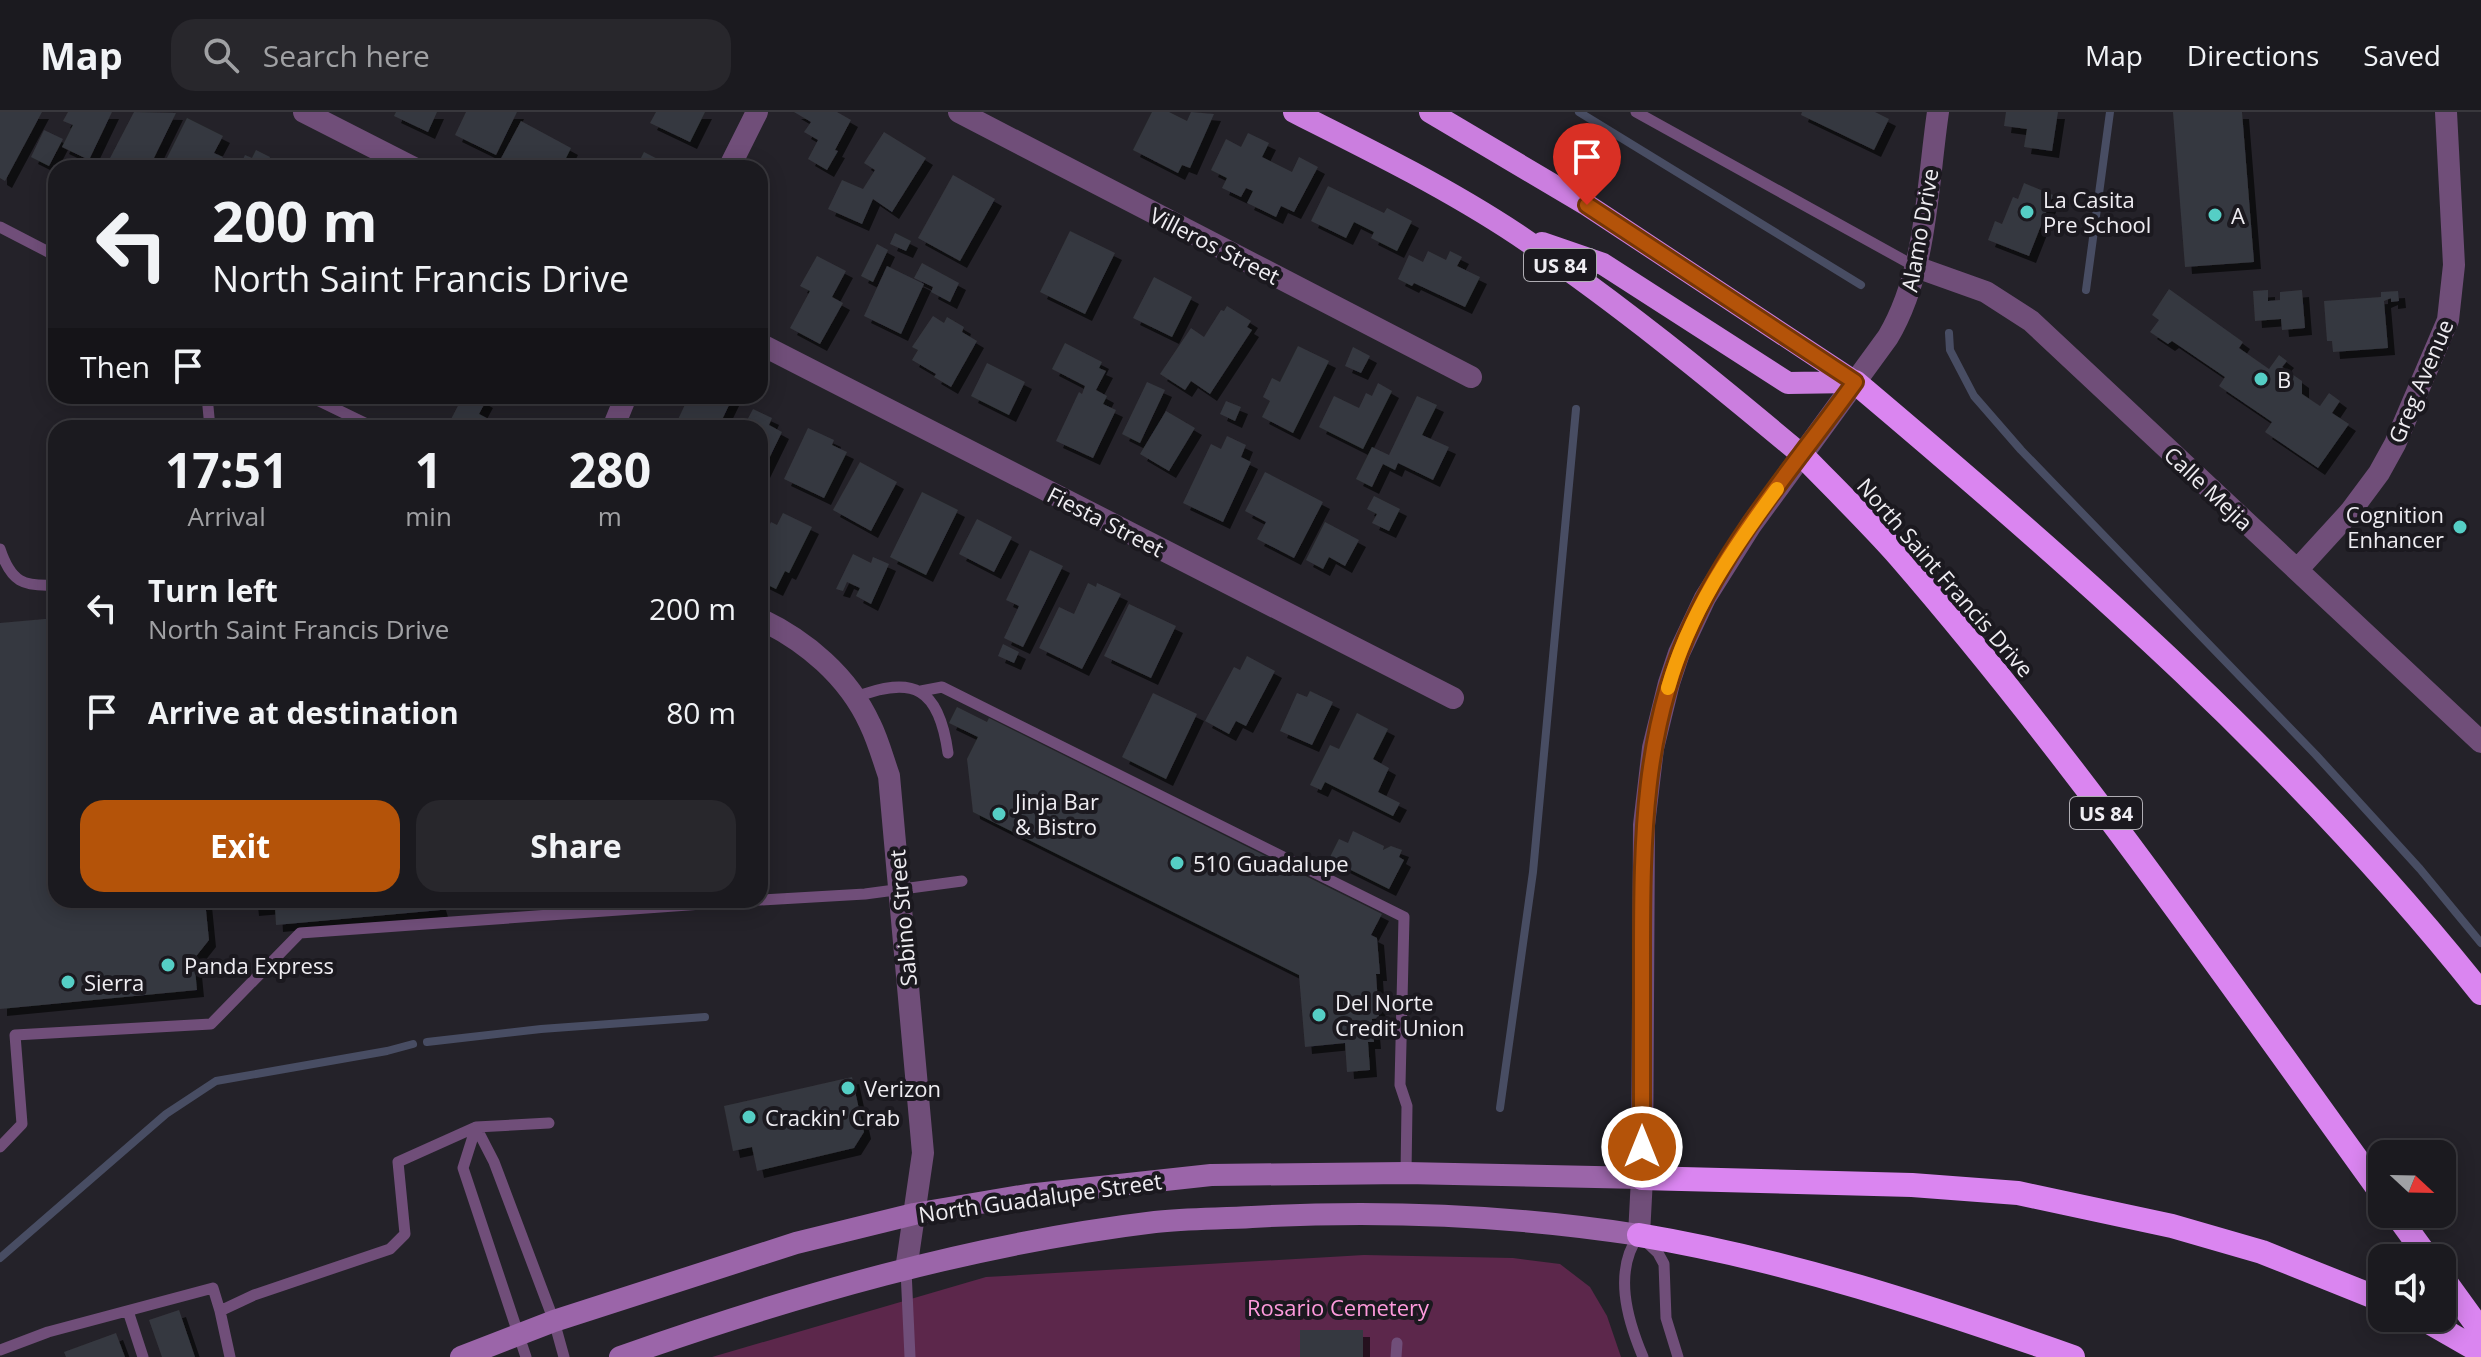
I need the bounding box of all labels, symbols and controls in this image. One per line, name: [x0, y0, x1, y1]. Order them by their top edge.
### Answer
search box: [171, 19, 731, 91]
text: Map: [40, 29, 123, 81]
icon: search: [199, 33, 243, 77]
text: Search here: [263, 35, 430, 76]
text: Map: [2085, 36, 2143, 74]
text: Directions: [2187, 36, 2319, 74]
text: Saved: [2363, 36, 2441, 74]
pin: [1553, 123, 1621, 205]
icon: arrive: [1565, 135, 1609, 179]
street label: Alamo Drive: [1893, 166, 1945, 294]
text: 200 m: [212, 182, 378, 258]
place label: La Casita Pre School: [2043, 184, 2151, 239]
icon: left: [80, 192, 184, 296]
street label: Villeros Street: [1145, 199, 1285, 291]
place label: A: [2231, 200, 2245, 230]
marker: La Casita Pre School: [2018, 203, 2036, 221]
marker: A: [2206, 206, 2224, 224]
road number: US 84: [1524, 249, 1596, 281]
text: North Saint Francis Drive: [212, 254, 629, 303]
street label: Greg Avenue: [2380, 315, 2460, 447]
icon: arrive: [166, 344, 210, 388]
text: Then: [80, 346, 150, 387]
place label: B: [2277, 364, 2291, 394]
marker: B: [2252, 370, 2270, 388]
text: 17:51: [165, 437, 288, 502]
text: 1: [415, 437, 442, 502]
text: 280: [569, 437, 651, 502]
street label: Calle Mejia: [2158, 439, 2260, 537]
street label: North Saint Francis Drive: [1851, 471, 2041, 683]
street label: Fiesta Street: [1043, 479, 1170, 563]
text: Arrival: [187, 498, 266, 534]
text: min: [405, 498, 452, 534]
text: m: [598, 498, 622, 534]
place label: Cognition Enhancer: [2346, 499, 2444, 554]
marker: Cognition Enhancer: [2451, 518, 2469, 536]
text: Turn left: [148, 570, 278, 611]
icon: left: [80, 586, 124, 630]
text: 200 m: [649, 588, 736, 629]
text: North Saint Francis Drive: [148, 611, 449, 647]
icon: arrive: [80, 690, 124, 734]
text: Arrive at destination: [148, 692, 459, 733]
text: 80 m: [666, 692, 736, 733]
place label: Jinja Bar & Bistro: [1013, 786, 1099, 841]
road number: US 84: [2070, 797, 2142, 829]
button: Exit: [80, 800, 400, 892]
button: Share: [416, 800, 736, 892]
marker: Jinja Bar & Bistro: [990, 805, 1008, 823]
street label: Sabino Street: [881, 848, 923, 988]
place label: 510 Guadalupe: [1193, 848, 1349, 878]
marker: 510 Guadalupe: [1168, 854, 1186, 872]
place label: Panda Express: [184, 950, 334, 980]
marker: Panda Express: [159, 956, 177, 974]
place label: Sierra: [84, 967, 144, 997]
marker: Sierra: [59, 973, 77, 991]
place label: Del Norte Credit Union: [1335, 987, 1465, 1042]
marker: Del Norte Credit Union: [1310, 1006, 1328, 1024]
place label: Verizon: [864, 1073, 941, 1103]
marker: Verizon: [839, 1079, 857, 1097]
place label: Crackin' Crab: [765, 1102, 900, 1132]
position arrow: [1600, 1105, 1684, 1189]
marker: Crackin' Crab: [740, 1108, 758, 1126]
north arrow: [2368, 1140, 2456, 1228]
map controls: [2368, 1140, 2456, 1332]
street label: North Guadalupe Street: [916, 1165, 1164, 1229]
button: sound: [2368, 1244, 2456, 1332]
park label: Rosario Cemetery: [1247, 1292, 1430, 1322]

